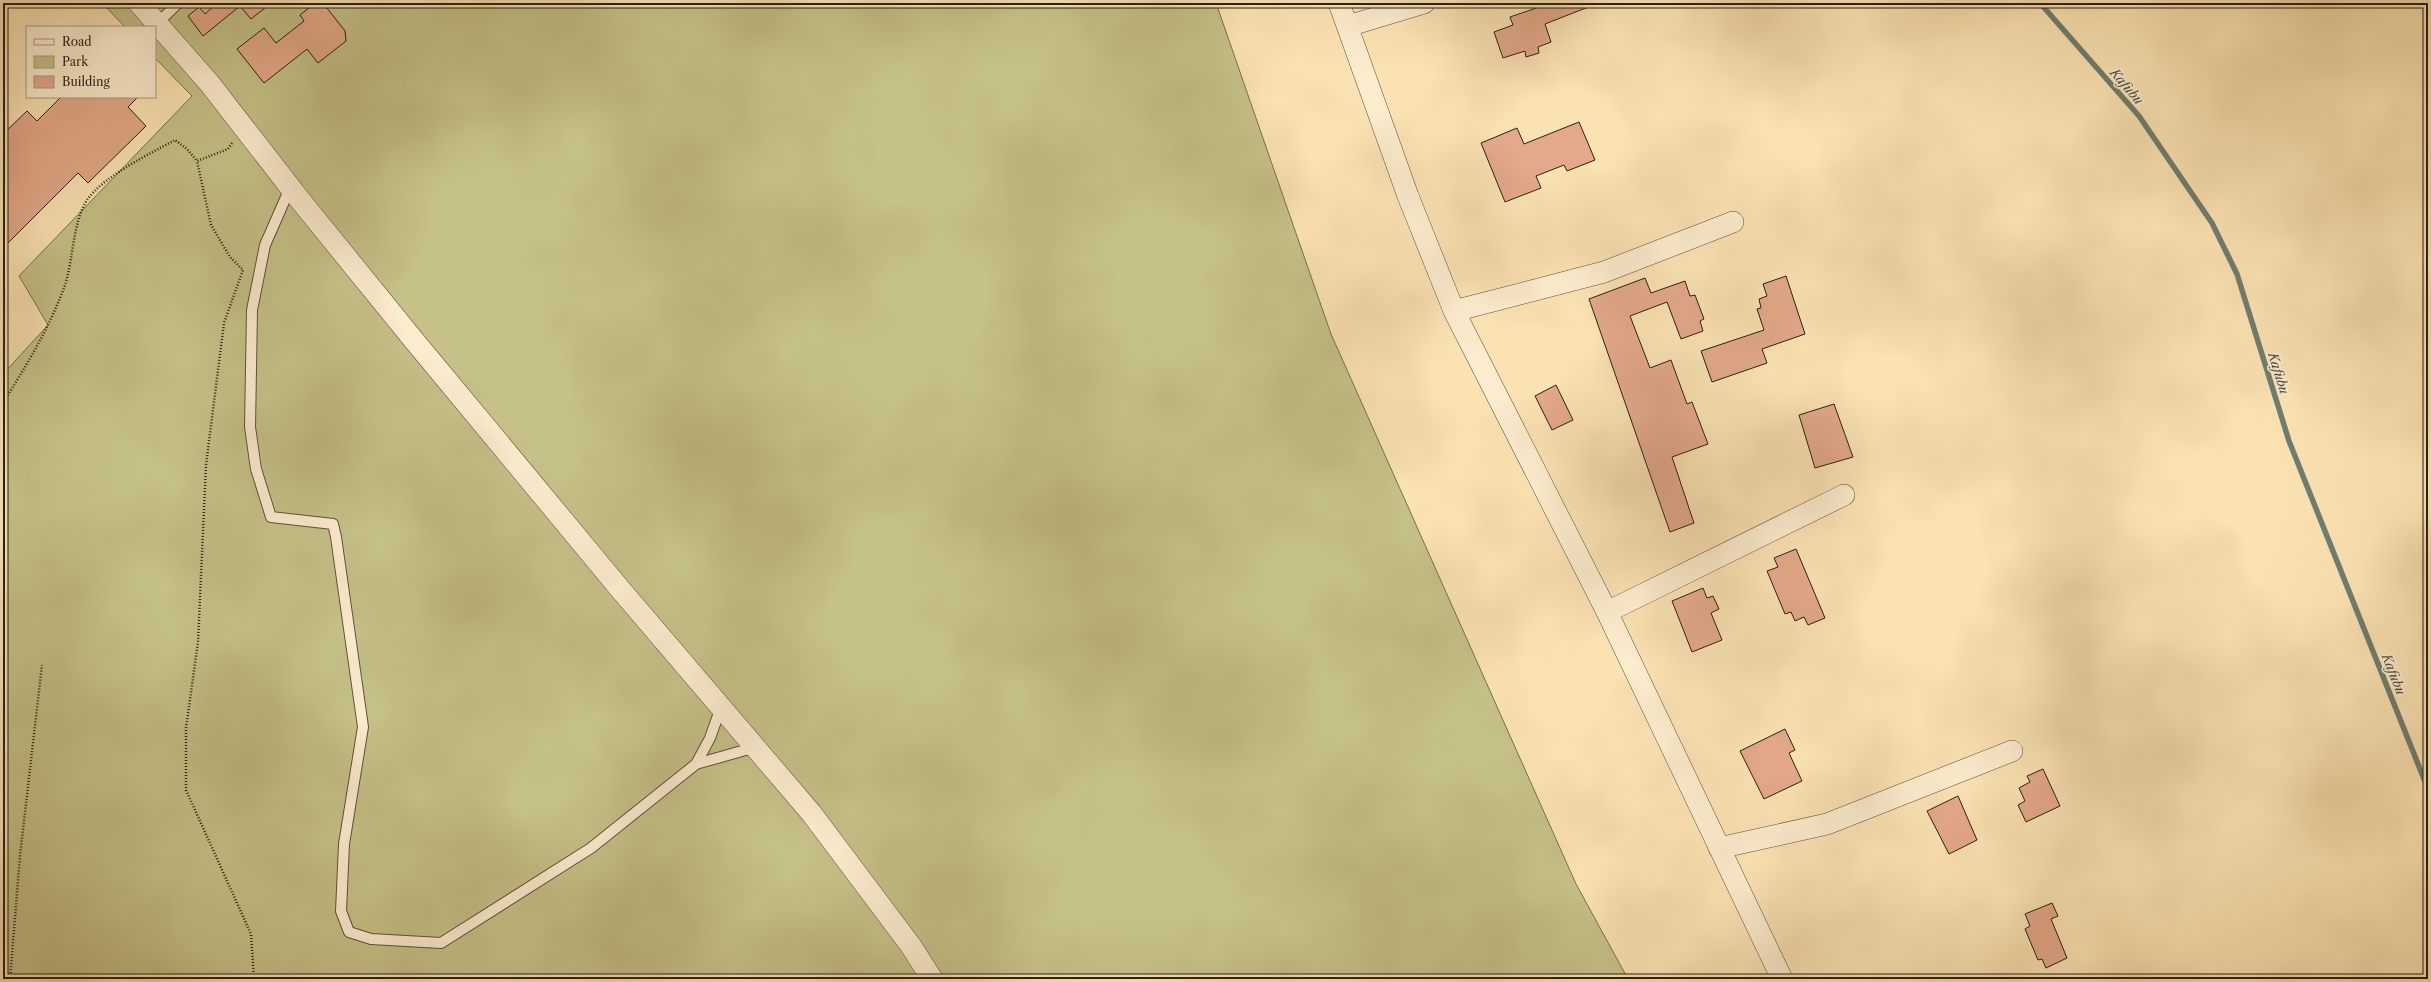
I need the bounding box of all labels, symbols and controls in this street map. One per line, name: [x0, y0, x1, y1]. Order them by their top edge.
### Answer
legend: [26, 26, 156, 98]
text: Road: [62, 34, 92, 49]
text: Park: [62, 54, 89, 69]
water label: Kafubu: [2106, 64, 2147, 108]
text: Building: [62, 74, 110, 89]
water label: Kafubu: [2265, 349, 2293, 396]
water label: Kafubu: [2378, 650, 2410, 697]

